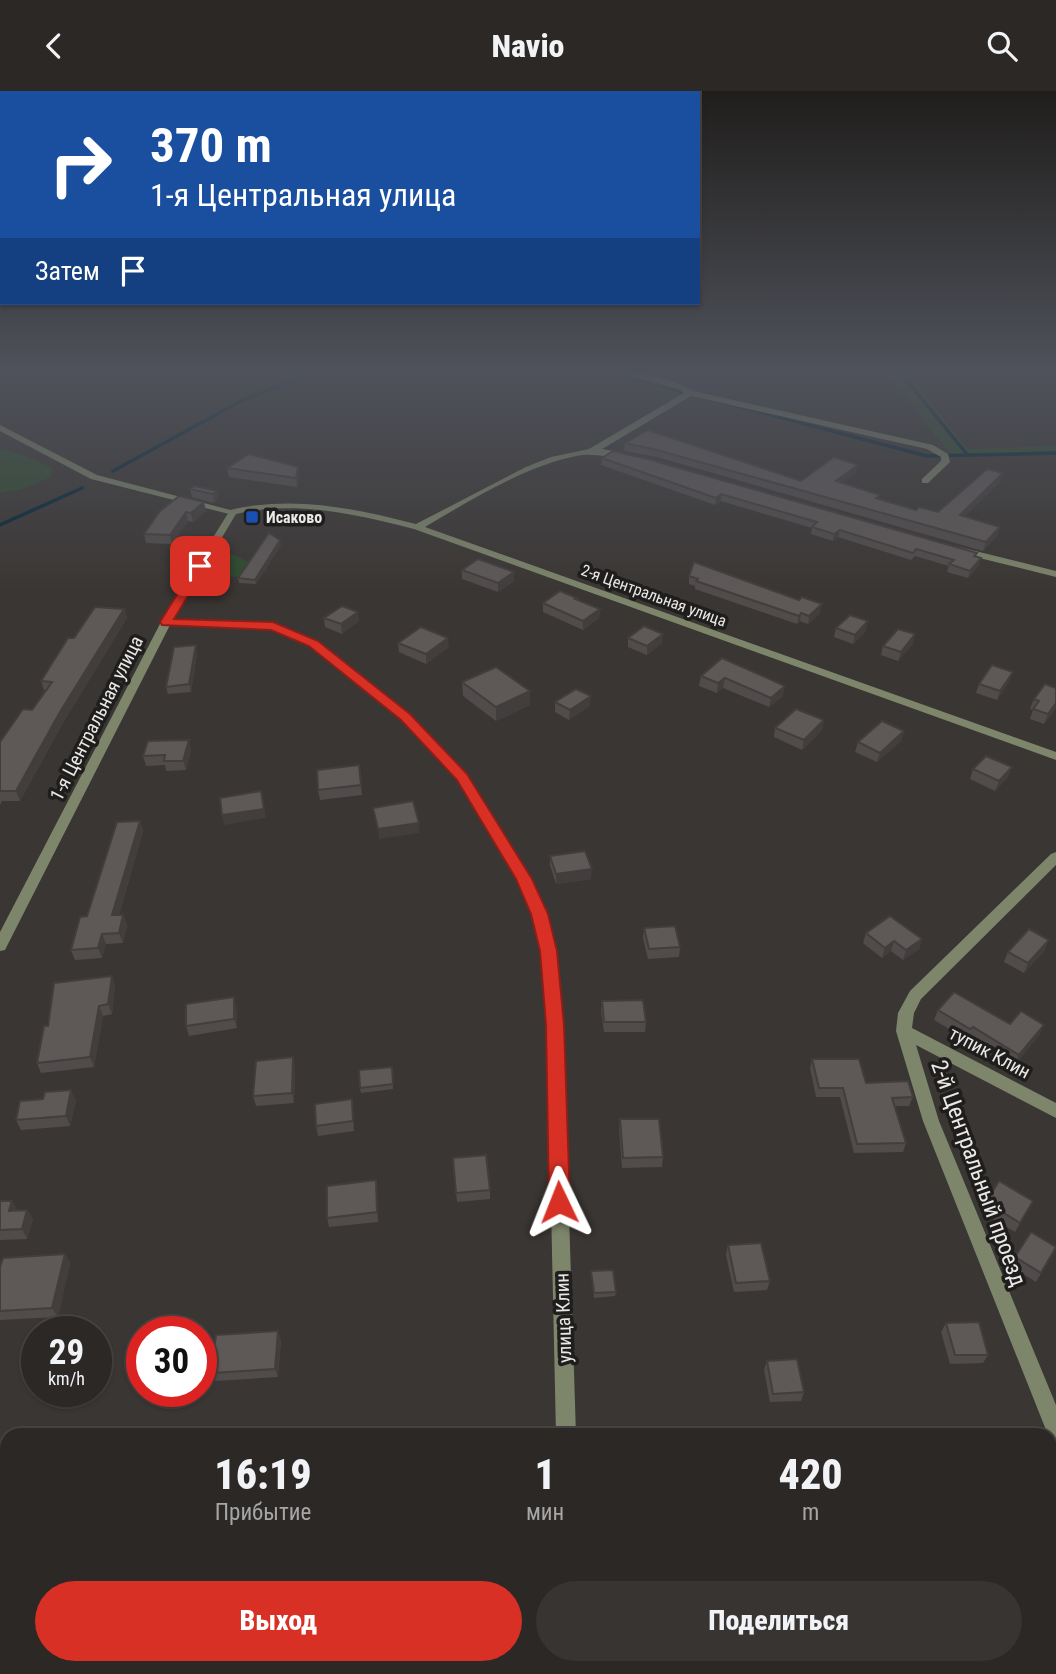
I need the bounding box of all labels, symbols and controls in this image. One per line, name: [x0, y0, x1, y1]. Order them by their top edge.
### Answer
icon: back: [35, 27, 73, 65]
text: Navio: [492, 27, 564, 65]
icon: search: [983, 27, 1021, 65]
text: 370 m: [150, 117, 272, 174]
icon: right: [35, 119, 126, 210]
text: 1-я Центральная улица: [150, 176, 456, 214]
icon: arrive: [114, 252, 152, 290]
text: Затем: [35, 256, 100, 286]
place label: Исаково: [266, 508, 322, 527]
marker: Исаково: [244, 509, 260, 525]
pin: [170, 536, 230, 596]
icon: arrive: [181, 547, 219, 585]
street label: 2-я Центральная улица: [579, 560, 729, 631]
street label: 1-я Центральная улица: [45, 632, 148, 805]
street label: тупик Клин: [945, 1021, 1034, 1083]
street label: 2-й Центральный проезд: [925, 1057, 1032, 1290]
position arrow: [522, 1165, 596, 1239]
street label: улица Клин: [550, 1273, 577, 1363]
speed limit sign: 30: [126, 1316, 217, 1407]
text: 29: [49, 1332, 84, 1373]
text: km/h: [48, 1368, 85, 1389]
text: 16:19: [214, 1450, 312, 1499]
text: 1: [534, 1450, 556, 1499]
text: 420: [779, 1450, 843, 1499]
text: Прибытие: [215, 1499, 311, 1526]
text: мин: [526, 1499, 564, 1526]
text: m: [802, 1499, 819, 1526]
button: Выход: [35, 1581, 522, 1661]
button: Поделиться: [536, 1581, 1022, 1661]

